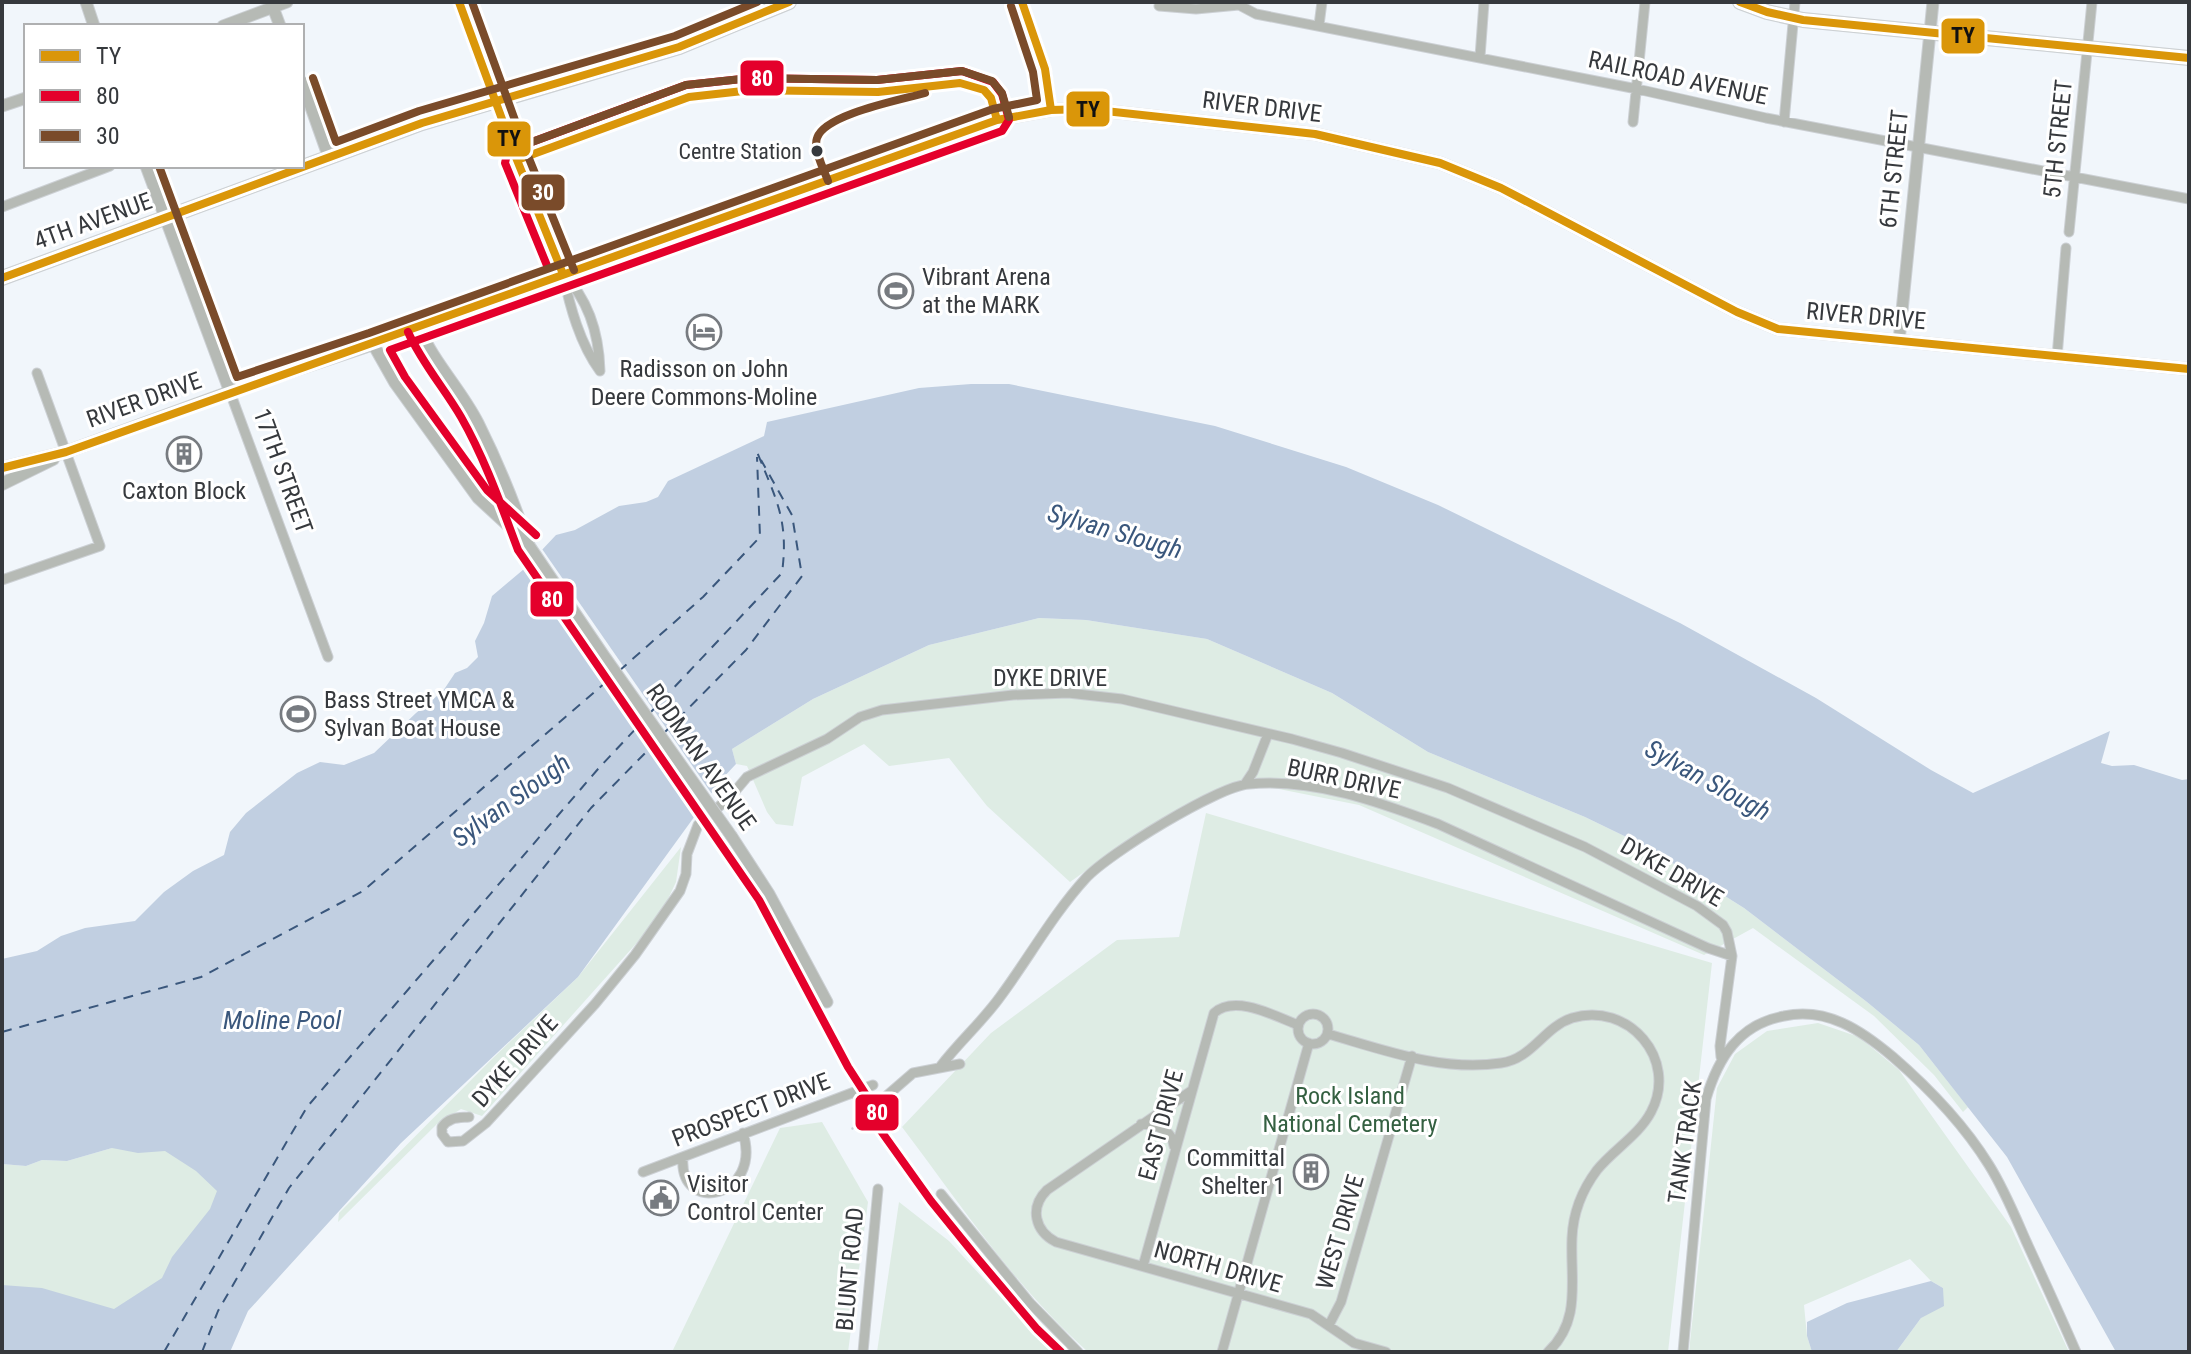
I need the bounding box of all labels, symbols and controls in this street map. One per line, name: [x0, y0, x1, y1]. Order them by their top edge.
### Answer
line badge: TY: [1940, 17, 1986, 55]
text: TY: [1951, 23, 1975, 48]
legend: [24, 24, 304, 168]
text: TY: [96, 42, 122, 70]
street label: RAILROAD AVENUE: [1586, 45, 1770, 111]
line badge: 80: [739, 59, 785, 97]
text: 80: [751, 66, 773, 91]
street label: 5TH STREET: [2038, 78, 2078, 200]
text: 80: [96, 82, 120, 110]
street label: RIVER DRIVE: [1201, 86, 1323, 128]
line badge: TY: [1065, 90, 1111, 128]
text: TY: [1076, 97, 1100, 122]
street label: 6TH STREET: [1874, 108, 1914, 230]
line badge: TY: [486, 120, 532, 158]
text: 30: [96, 122, 120, 150]
text: TY: [497, 126, 521, 151]
place label: Centre Station: [678, 139, 802, 164]
marker: Centre Station: [809, 143, 825, 159]
line badge: 30: [520, 173, 566, 212]
text: 30: [532, 180, 554, 205]
street label: 4TH AVENUE: [30, 187, 156, 255]
place label: Vibrant Arena at the MARK: [922, 263, 1051, 319]
sports icon: Vibrant Arena at the MARK: [877, 272, 915, 310]
street label: RIVER DRIVE: [1805, 297, 1927, 335]
hotel icon: Radisson on John Deere Commons-Moline: [685, 313, 723, 351]
place label: Radisson on John Deere Commons-Moline: [591, 355, 817, 411]
street label: RIVER DRIVE: [83, 366, 205, 434]
street label: 17TH STREET: [247, 405, 319, 537]
building icon: Caxton Block: [165, 435, 203, 473]
place label: Caxton Block: [122, 477, 246, 505]
water label: Sylvan Slough: [1044, 497, 1186, 565]
line badge: 80: [529, 580, 575, 618]
text: 80: [541, 587, 563, 612]
street label: DYKE DRIVE: [993, 664, 1107, 692]
street label: RODMAN AVENUE: [640, 679, 762, 835]
place label: Bass Street YMCA & Sylvan Boat House: [324, 686, 514, 742]
sports icon: Bass Street YMCA & Sylvan Boat House: [279, 695, 317, 733]
water label: Sylvan Slough: [1640, 733, 1776, 827]
water label: Sylvan Slough: [446, 747, 576, 853]
street label: BURR DRIVE: [1285, 753, 1403, 805]
street label: DYKE DRIVE: [1616, 831, 1728, 913]
water label: Moline Pool: [223, 1005, 342, 1035]
street label: DYKE DRIVE: [466, 1009, 564, 1113]
street label: EAST DRIVE: [1133, 1066, 1189, 1183]
street label: PROSPECT DRIVE: [668, 1067, 834, 1153]
street label: TANK TRACK: [1663, 1079, 1707, 1205]
park label: Rock Island National Cemetery: [1262, 1082, 1438, 1138]
line badge: 80: [854, 1093, 900, 1132]
text: 80: [866, 1100, 888, 1125]
place label: Committal Shelter 1: [1186, 1144, 1285, 1200]
building icon: Committal Shelter 1: [1292, 1153, 1330, 1191]
place label: Visitor Control Center: [687, 1170, 824, 1226]
street label: WEST DRIVE: [1310, 1171, 1370, 1293]
public building icon: Visitor Control Center: [642, 1179, 680, 1217]
street label: BLUNT ROAD: [831, 1206, 869, 1332]
street label: NORTH DRIVE: [1151, 1235, 1285, 1299]

